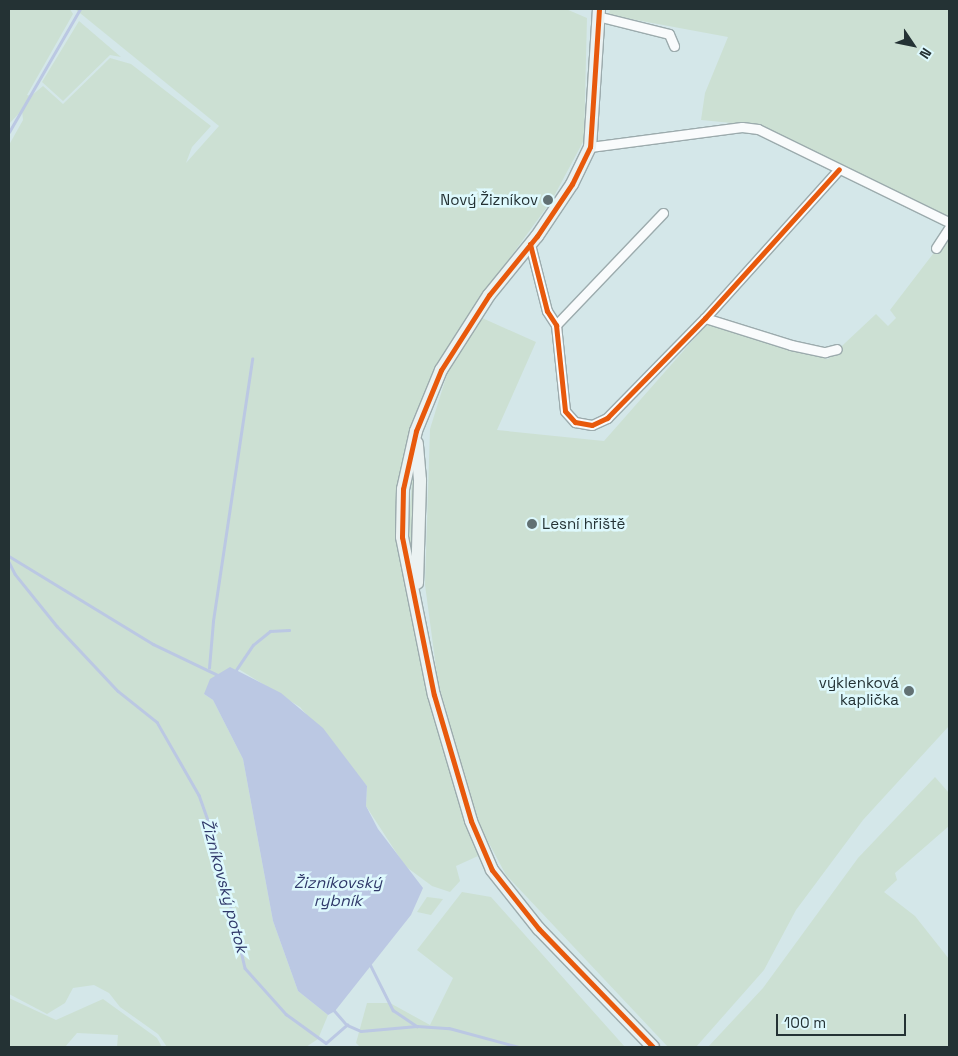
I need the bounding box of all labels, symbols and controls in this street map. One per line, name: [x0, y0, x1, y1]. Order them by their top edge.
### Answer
north arrow: [888, 20, 938, 70]
text: N: [915, 44, 936, 62]
place label: Nový Žizníkov: [440, 191, 538, 209]
marker: Nový Žizníkov: [542, 194, 554, 206]
place label: Lesní hřiště: [542, 515, 625, 533]
marker: Lesní hřiště: [526, 518, 538, 530]
place label: výklenková kaplička: [819, 673, 899, 708]
marker: výklenková kaplička: [903, 685, 915, 697]
water label: Žizníkovský potok: [197, 817, 251, 955]
water label: Žizníkovský rybník: [294, 873, 382, 911]
scale bar: [778, 1004, 908, 1036]
text: 100 m: [784, 1013, 826, 1032]

